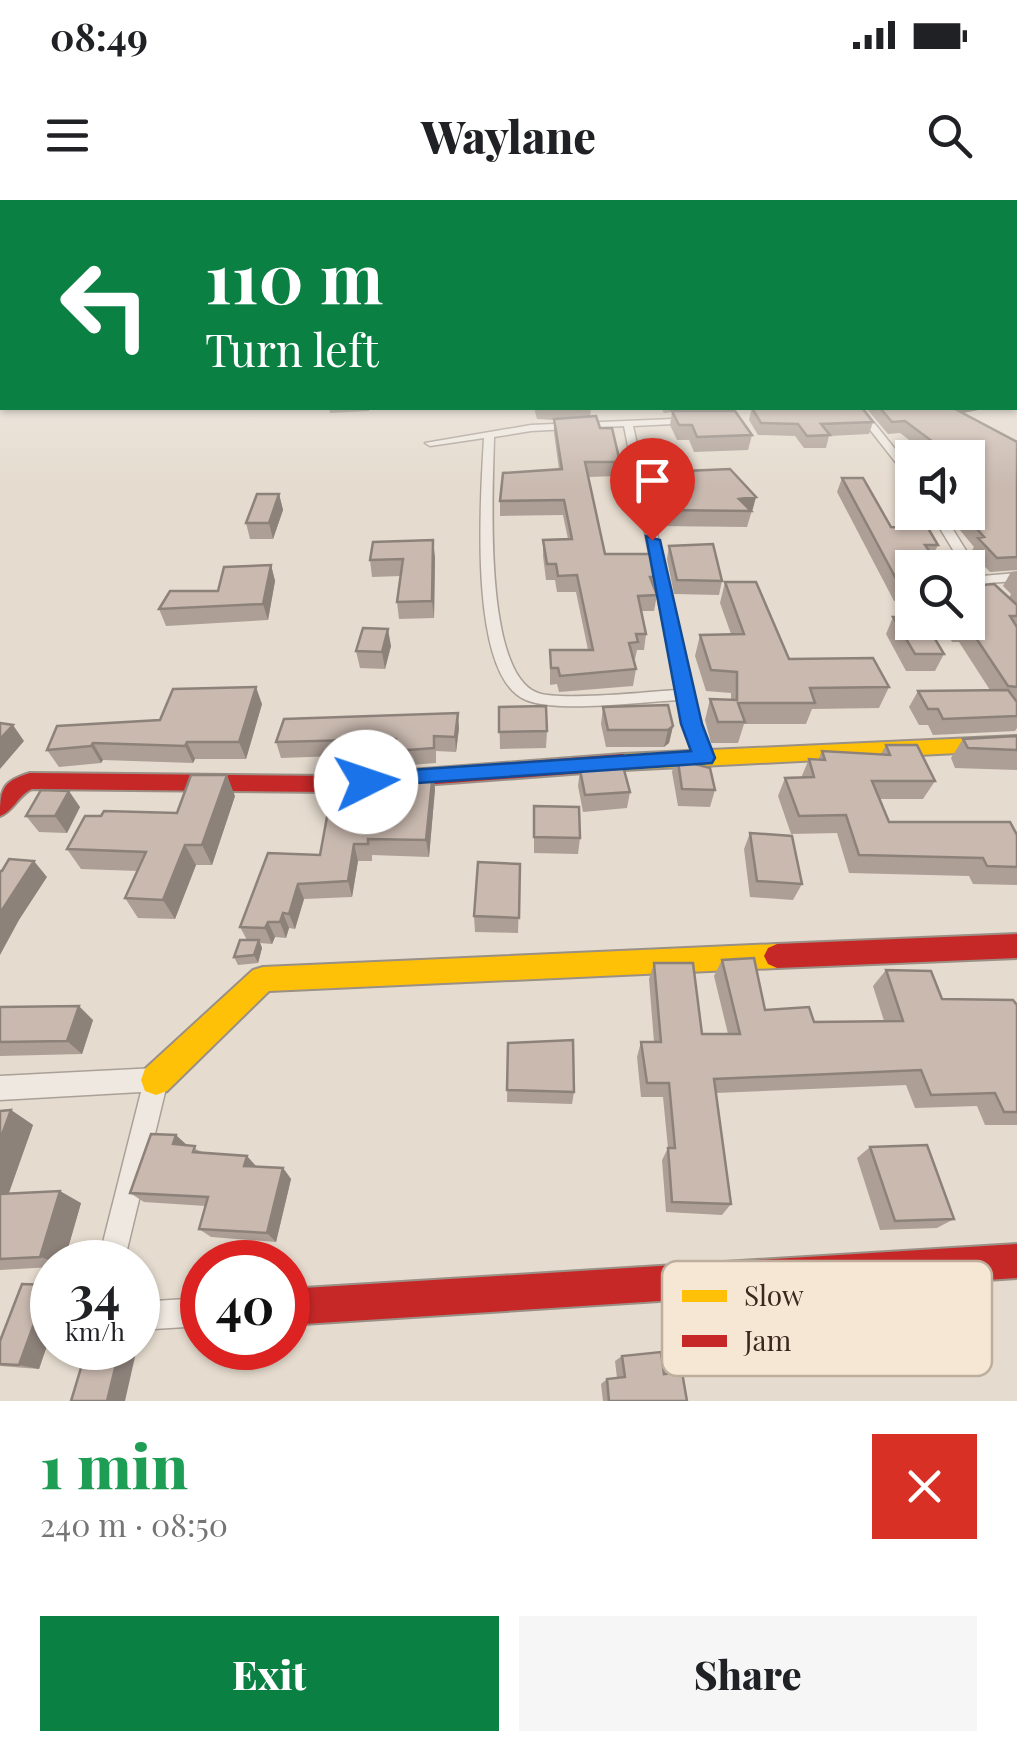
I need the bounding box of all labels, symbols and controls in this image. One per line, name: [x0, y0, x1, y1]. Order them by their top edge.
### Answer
text: 08:49: [50, 10, 148, 61]
text: Waylane: [421, 105, 596, 165]
icon: menu: [40, 108, 95, 163]
icon: search: [922, 108, 977, 163]
text: 110 m: [205, 228, 383, 322]
icon: left: [40, 240, 170, 370]
text: Turn left: [205, 318, 379, 378]
pin: [610, 438, 695, 541]
map controls: [895, 440, 985, 640]
button: sound: [895, 440, 985, 530]
icon: arrive: [625, 453, 680, 508]
button: search: [895, 550, 985, 640]
position arrow: [314, 730, 418, 834]
speed limit sign: 40: [180, 1240, 310, 1370]
text: 34: [70, 1259, 120, 1326]
legend: [662, 1261, 992, 1376]
text: Slow: [744, 1276, 804, 1313]
text: km/h: [65, 1314, 125, 1347]
text: Jam: [743, 1321, 791, 1358]
text: 1 min: [40, 1424, 188, 1504]
button: close: [872, 1434, 977, 1539]
text: 240 m · 08:50: [40, 1502, 228, 1545]
button: Exit: [40, 1616, 499, 1731]
button: Share: [519, 1616, 977, 1731]

